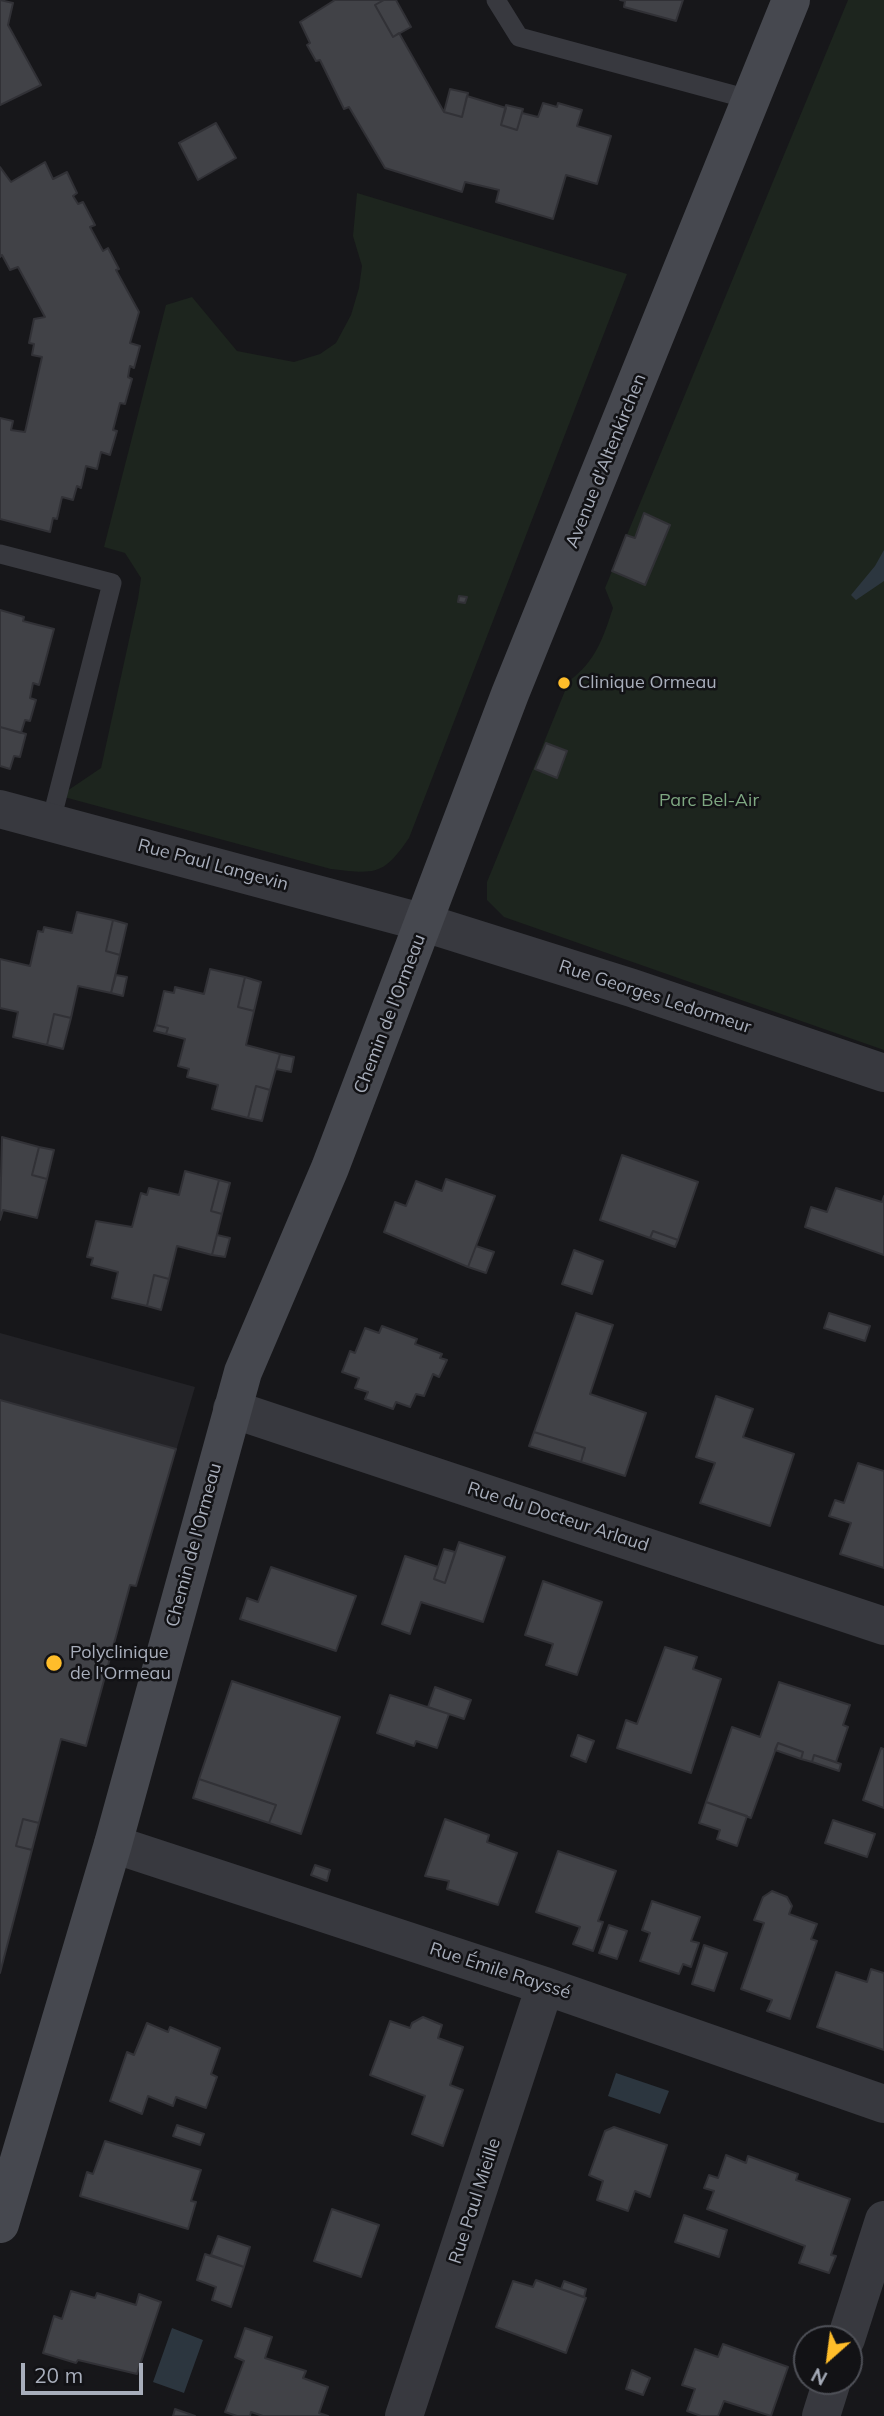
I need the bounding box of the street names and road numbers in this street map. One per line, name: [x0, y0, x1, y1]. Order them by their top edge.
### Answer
street label: Avenue d'Altenkirchen: [561, 371, 651, 551]
street label: Rue Paul Langevin: [135, 835, 291, 895]
street label: Chemin de l'Ormeau: [350, 931, 430, 1097]
street label: Rue Georges Ledormeur: [556, 956, 754, 1038]
street label: Chemin de l'Ormeau: [162, 1461, 226, 1629]
street label: Rue du Docteur Arlaud: [465, 1477, 651, 1557]
street label: Rue Émile Rayssé: [427, 1938, 573, 2004]
street label: Rue Paul Mieille: [444, 2135, 506, 2267]

